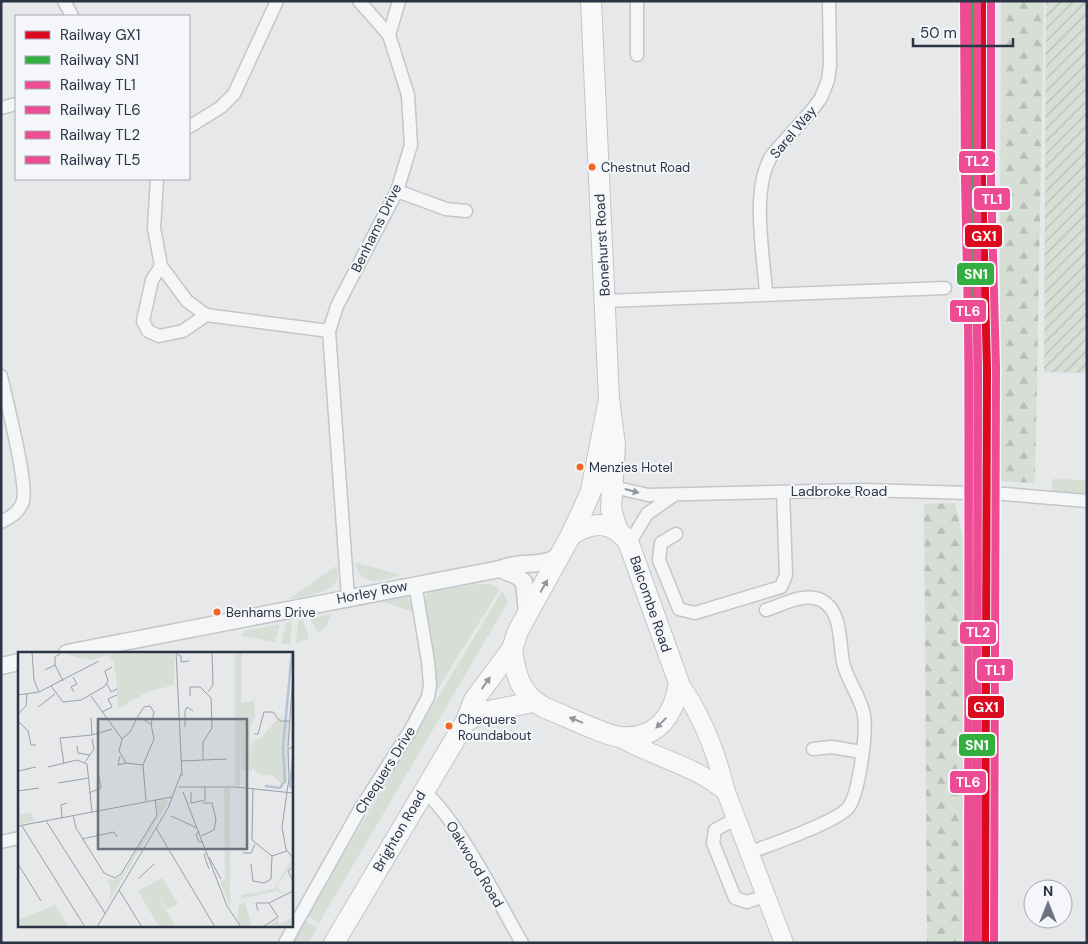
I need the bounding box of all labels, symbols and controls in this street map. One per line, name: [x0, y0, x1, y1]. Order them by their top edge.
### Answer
legend: [15, 15, 190, 180]
scale bar: [913, 15, 1013, 47]
text: 50 m: [920, 23, 957, 43]
text: Railway GX1: [60, 25, 140, 45]
text: Railway SN1: [60, 50, 139, 70]
text: Railway TL1: [60, 75, 136, 95]
text: Railway TL6: [60, 100, 141, 120]
street label: Sarel Way: [766, 102, 820, 162]
text: Railway TL2: [60, 125, 140, 145]
text: Railway TL5: [60, 150, 140, 170]
line badge: TL2: [958, 150, 996, 174]
text: TL2: [965, 152, 989, 170]
place label: Chestnut Road: [601, 159, 690, 176]
marker: Chestnut Road: [587, 162, 597, 172]
street label: Benhams Drive: [347, 181, 405, 275]
line badge: TL1: [973, 187, 1011, 211]
text: TL1: [982, 190, 1002, 208]
street label: Bonehurst Road: [590, 193, 614, 297]
line badge: GX1: [964, 224, 1003, 248]
text: GX1: [971, 227, 997, 245]
line badge: SN1: [956, 262, 995, 286]
text: SN1: [964, 265, 988, 283]
line badge: TL6: [949, 299, 987, 323]
text: TL6: [956, 302, 980, 320]
place label: Menzies Hotel: [589, 459, 673, 476]
marker: Menzies Hotel: [575, 462, 585, 472]
street label: Ladbroke Road: [791, 482, 887, 500]
one-way arrow: [624, 487, 639, 495]
street label: Balcombe Road: [626, 553, 676, 655]
street label: Horley Row: [335, 576, 409, 608]
one-way arrow: [539, 579, 548, 592]
place label: Benhams Drive: [226, 604, 316, 621]
marker: Benhams Drive: [212, 607, 222, 617]
line badge: TL2: [959, 621, 997, 645]
text: TL2: [966, 623, 990, 641]
inset map: [18, 652, 292, 926]
line badge: TL1: [976, 658, 1014, 682]
text: TL1: [985, 661, 1005, 679]
one-way arrow: [481, 676, 491, 690]
line badge: GX1: [967, 695, 1005, 719]
text: GX1: [973, 698, 999, 716]
place label: Chequers Roundabout: [458, 711, 532, 744]
one-way arrow: [568, 716, 583, 724]
one-way arrow: [655, 717, 667, 729]
marker: Chequers Roundabout: [444, 721, 454, 731]
street label: Chequers Drive: [351, 723, 419, 817]
line badge: SN1: [958, 733, 996, 757]
text: SN1: [965, 736, 989, 754]
line badge: TL6: [949, 770, 987, 794]
text: TL6: [956, 773, 980, 791]
street label: Brighton Road: [369, 787, 429, 875]
street label: Oakwood Road: [442, 818, 508, 910]
north arrow: [1023, 879, 1073, 929]
text: N: [1043, 882, 1053, 900]

